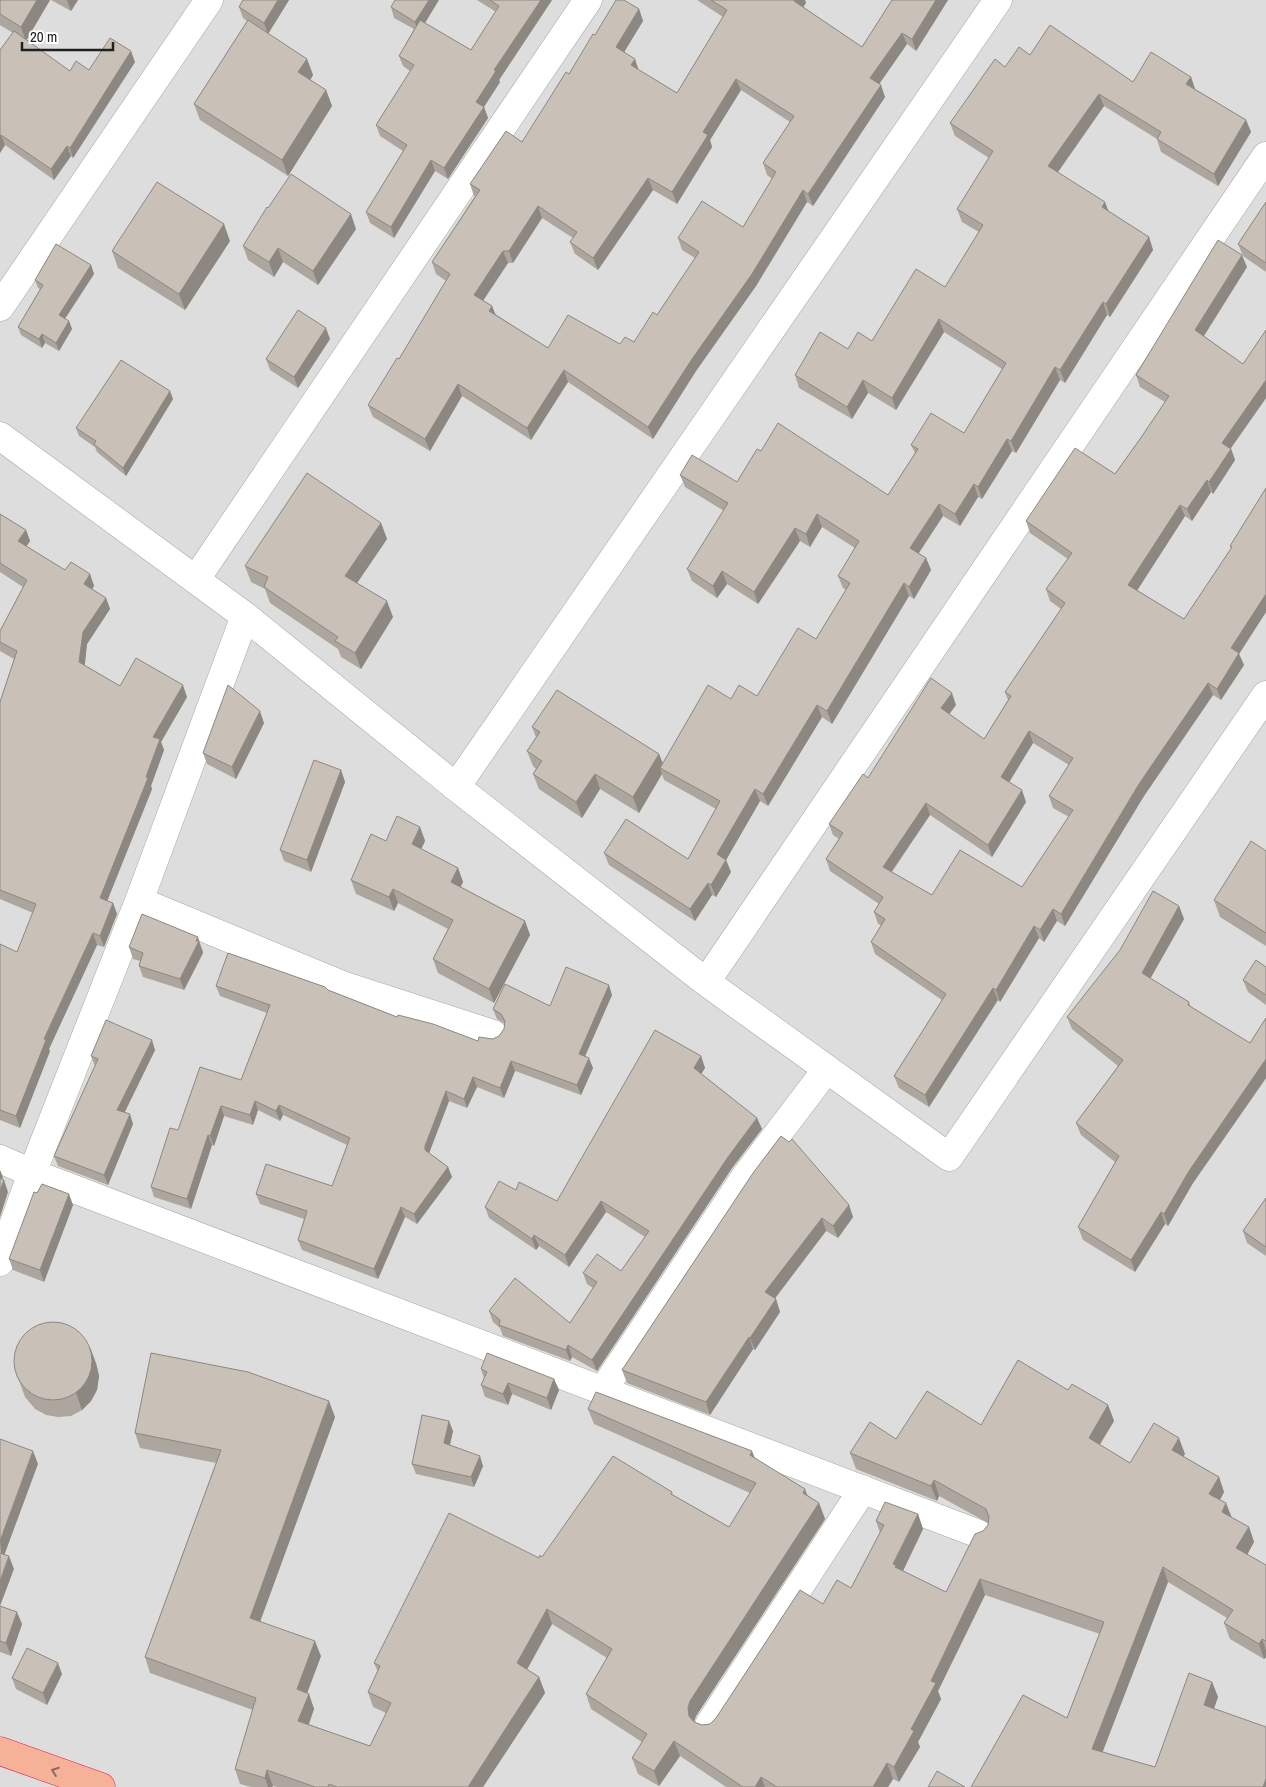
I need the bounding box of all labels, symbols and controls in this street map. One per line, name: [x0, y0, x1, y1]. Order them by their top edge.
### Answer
scale bar: [22, 20, 114, 52]
text: 20 m: [30, 26, 57, 47]
one-way arrow: [51, 1767, 60, 1777]

